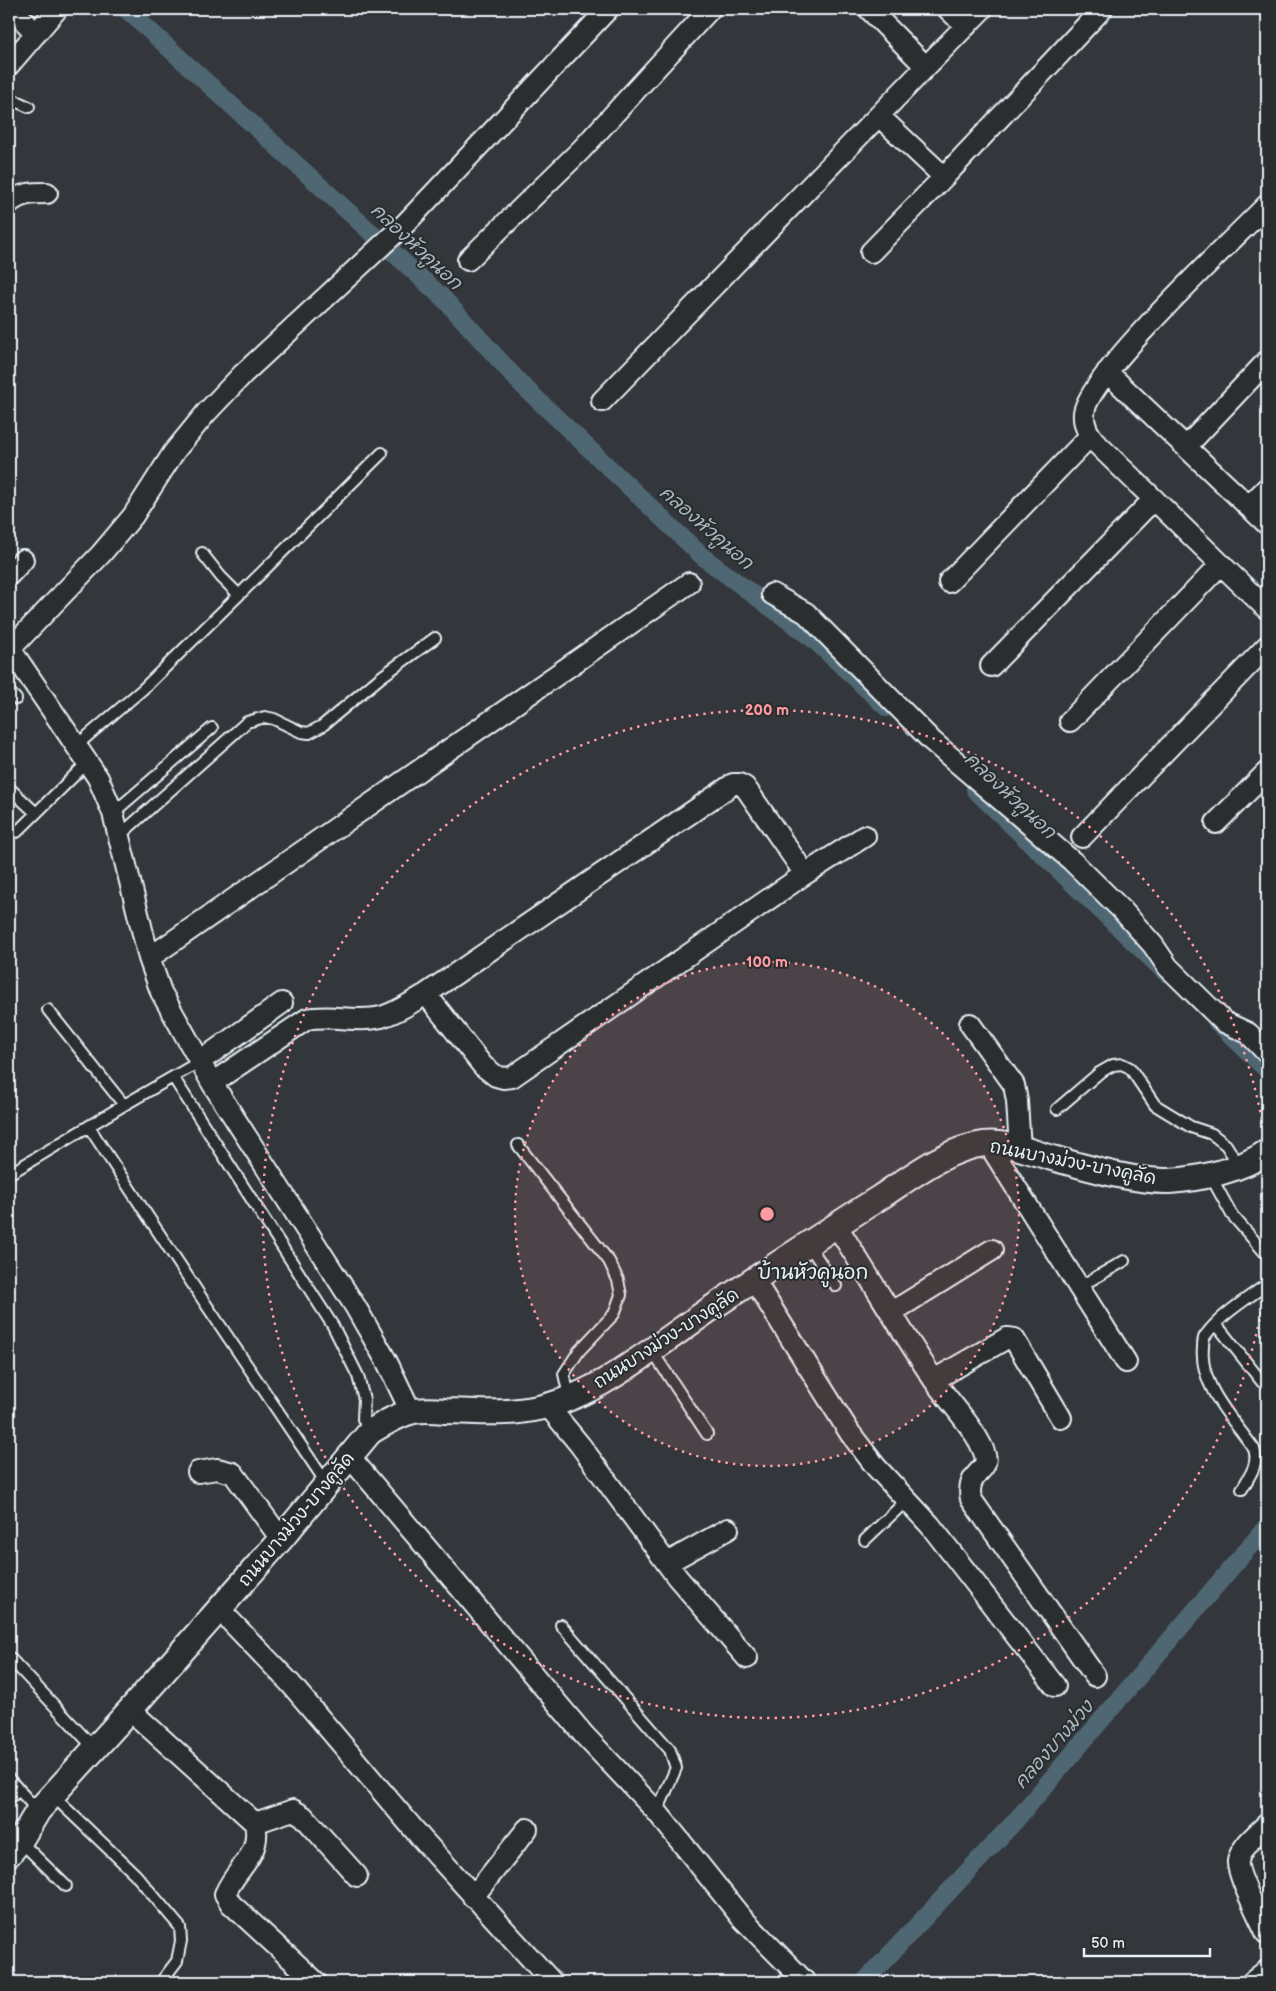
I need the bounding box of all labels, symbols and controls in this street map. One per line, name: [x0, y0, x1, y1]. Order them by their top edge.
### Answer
water label: คลองหัวคูนอก: [364, 199, 468, 298]
water label: คลองหัวคูนอก: [653, 481, 759, 578]
text: 200 m: [745, 701, 789, 720]
water label: คลองหัวคูนอก: [958, 748, 1062, 847]
text: 100 m: [746, 953, 788, 972]
street label: ถนนบางม่วง-บางคูลัด: [987, 1134, 1158, 1192]
centre of rings: [758, 1205, 776, 1223]
district label: บ้านหัวคูนอก: [758, 1259, 868, 1288]
street label: ถนนบางม่วง-บางคูลัด: [589, 1282, 744, 1396]
street label: ถนนบางม่วง-บางคูลัด: [232, 1447, 361, 1593]
water label: คลองบางม่วง: [1009, 1694, 1100, 1794]
scale bar: [1084, 1926, 1210, 1958]
text: 50 m: [1091, 1934, 1125, 1953]

